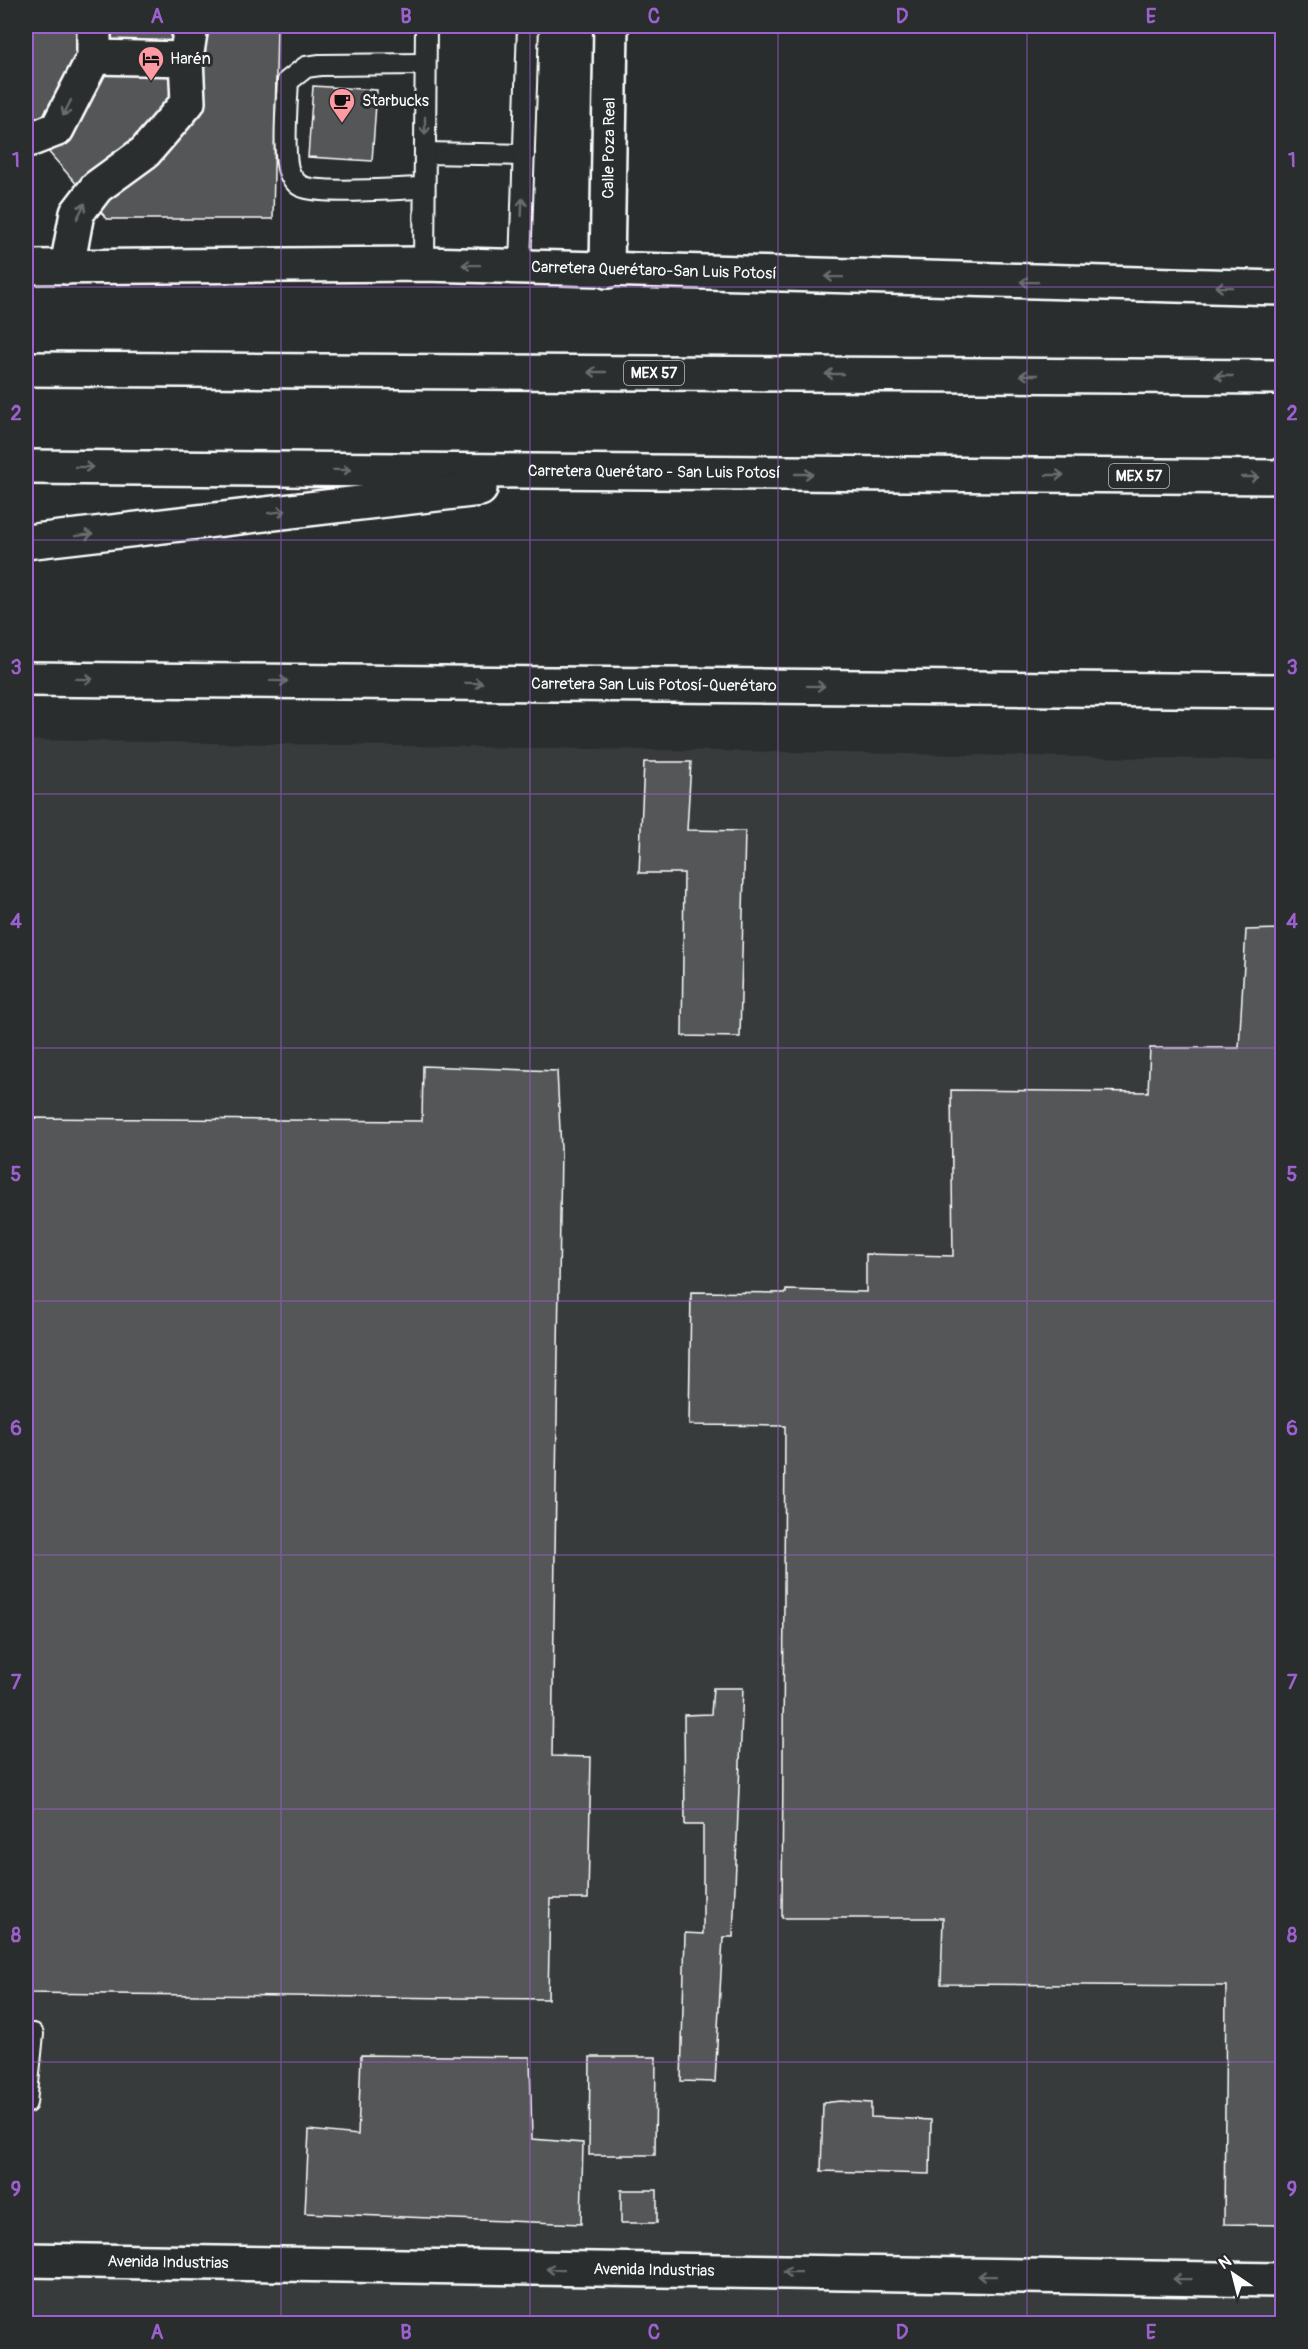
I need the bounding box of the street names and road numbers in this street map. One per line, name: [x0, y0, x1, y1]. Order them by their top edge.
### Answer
street label: Calle Poza Real: [598, 97, 620, 199]
street label: Carretera Querétaro-San Luis Potosí: [531, 257, 777, 284]
road number: MEX 57: [624, 361, 684, 385]
street label: Carretera Querétaro - San Luis Potosí: [528, 461, 780, 483]
road number: MEX 57: [1109, 464, 1169, 488]
street label: Carretera San Luis Potosí-Querétaro: [531, 674, 777, 696]
street label: Avenida Industrias: [107, 2251, 229, 2273]
street label: Avenida Industrias: [593, 2259, 715, 2281]

